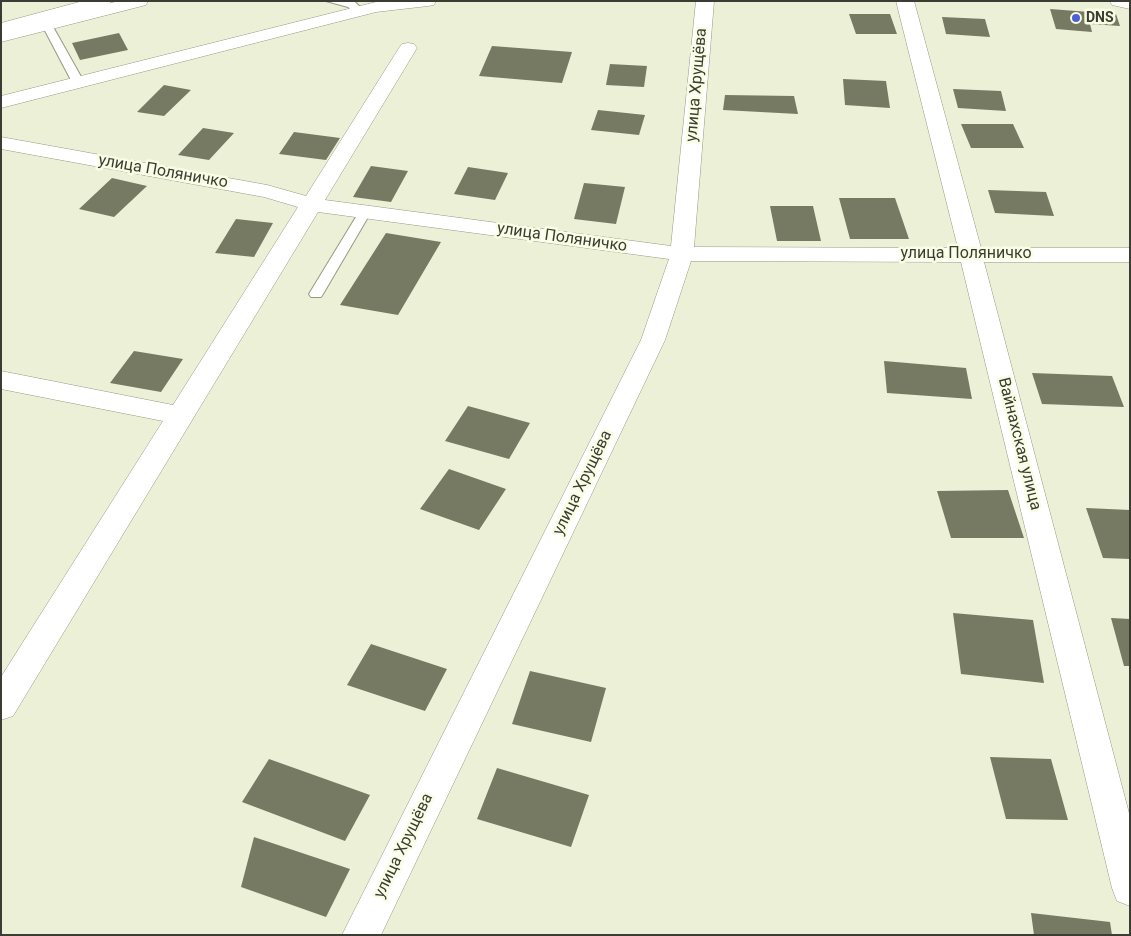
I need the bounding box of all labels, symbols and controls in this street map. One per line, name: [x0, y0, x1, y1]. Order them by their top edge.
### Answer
place label: DNS: [1086, 10, 1114, 26]
marker: DNS: [1070, 12, 1082, 24]
street label: улица Хрущёва: [682, 27, 712, 143]
street label: улица Поляничко: [97, 151, 229, 193]
street label: улица Поляничко: [496, 219, 628, 257]
street label: улица Поляничко: [900, 244, 1032, 264]
street label: Вайнахская улица: [993, 376, 1045, 512]
street label: улица Хрущёва: [549, 428, 617, 538]
street label: улица Хрущёва: [370, 791, 438, 901]

